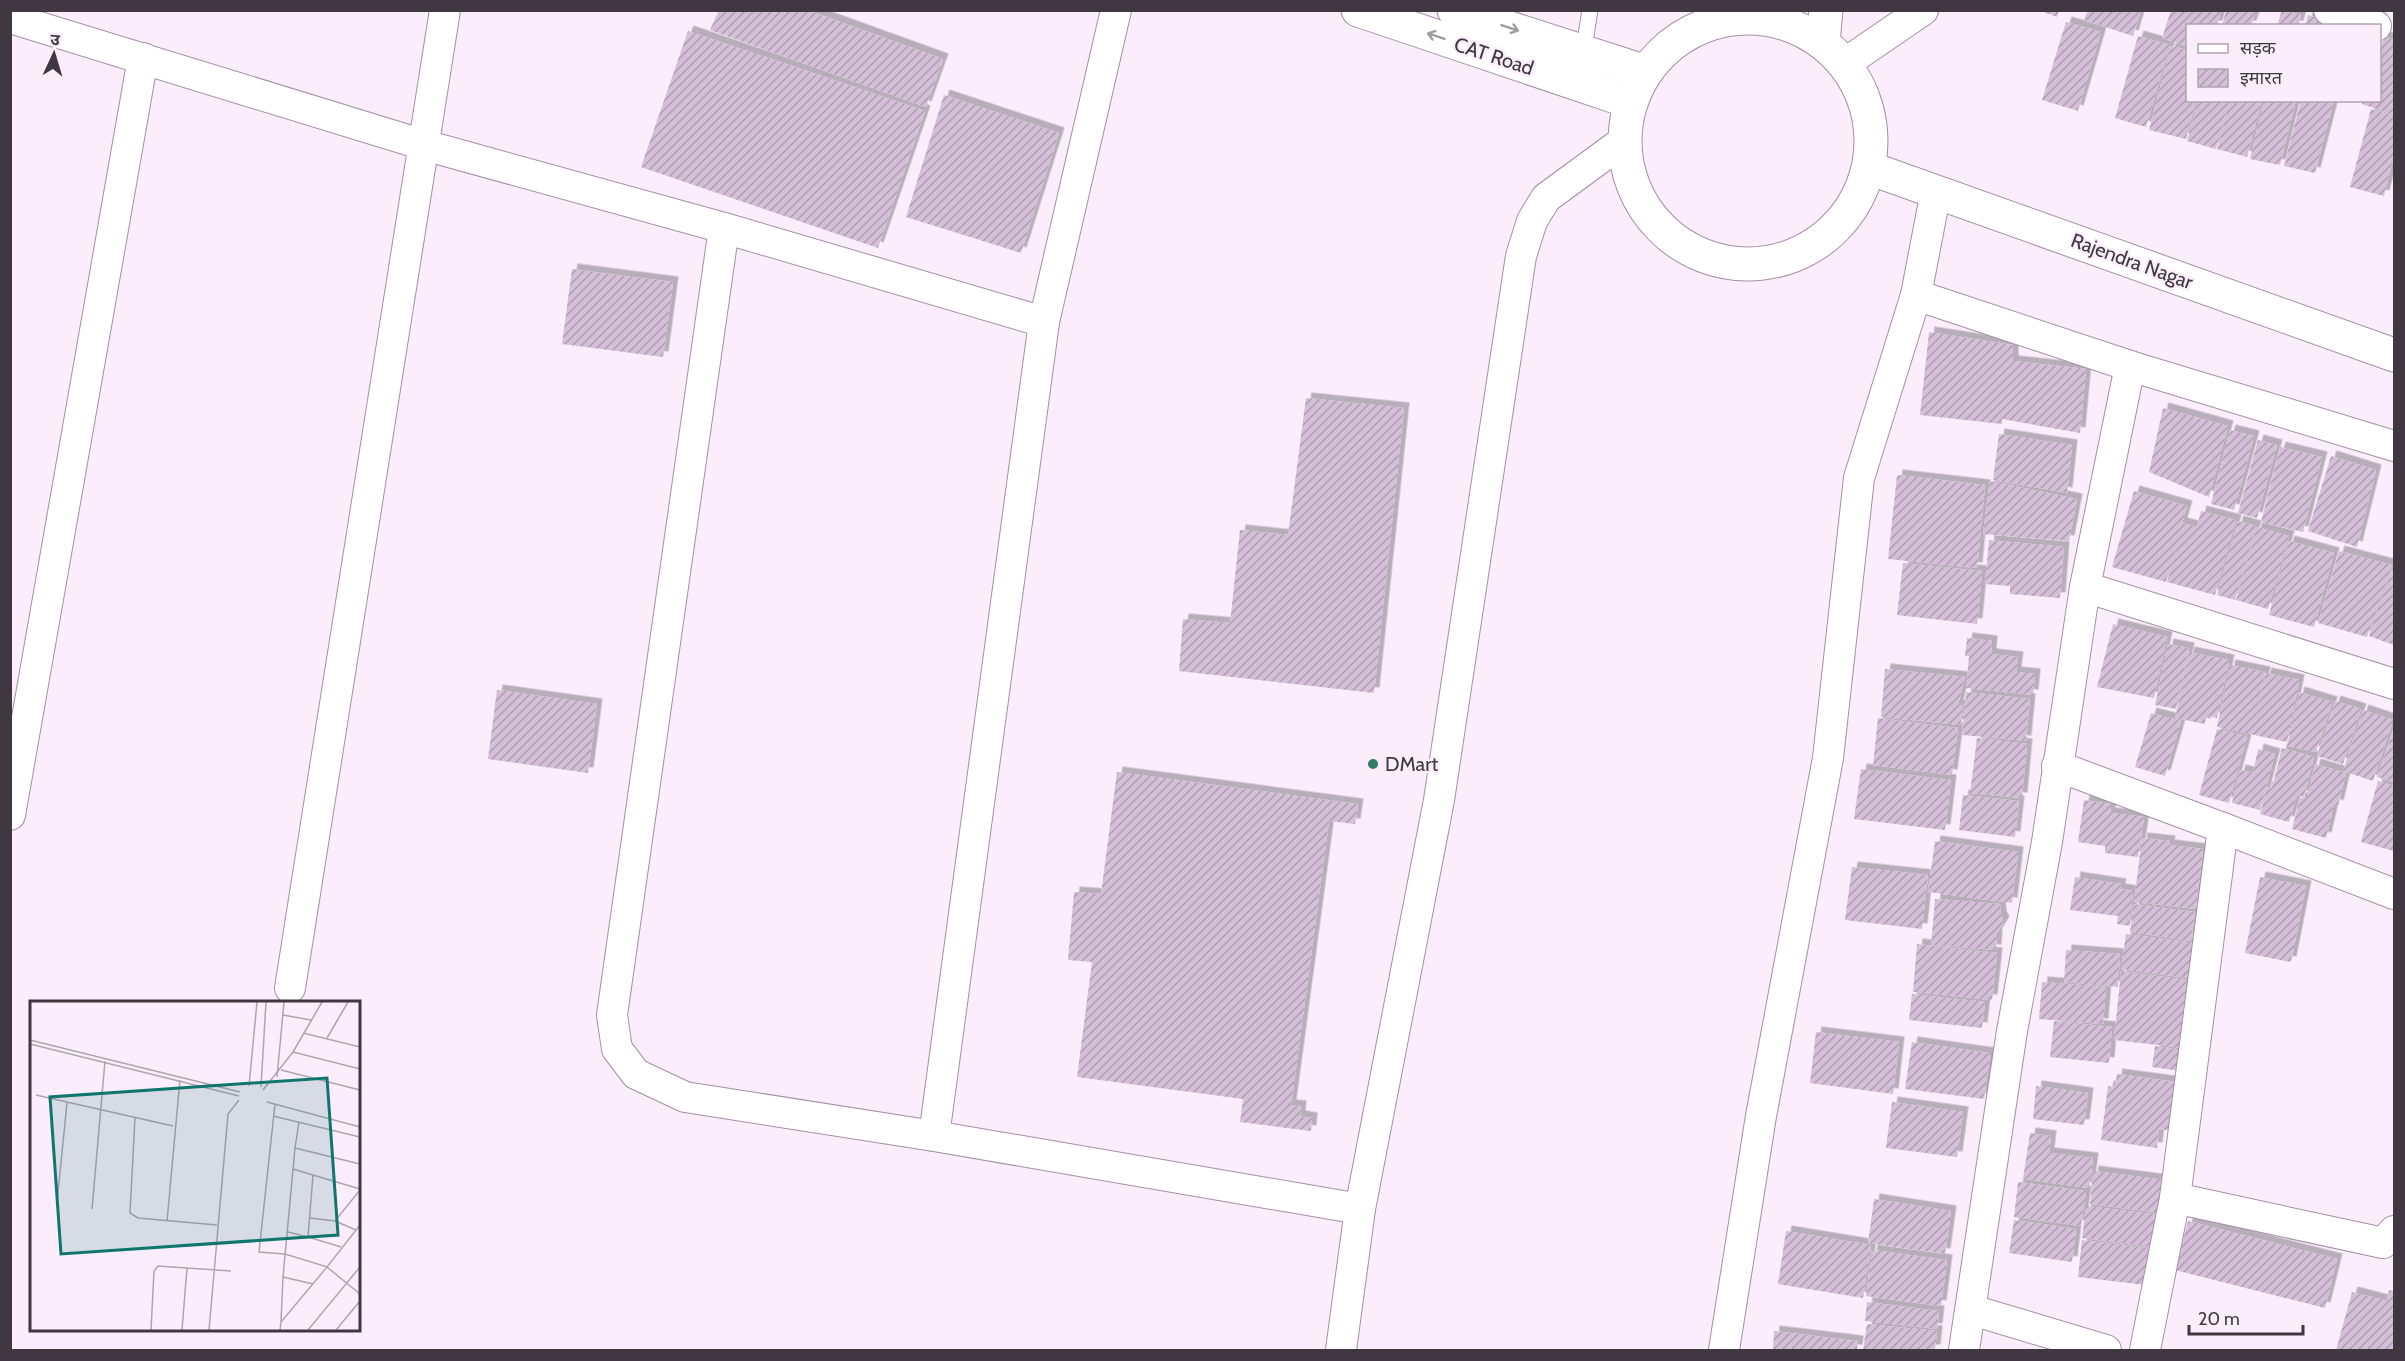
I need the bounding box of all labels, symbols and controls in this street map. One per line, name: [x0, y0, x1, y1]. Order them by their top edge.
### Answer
north arrow: [24, 24, 84, 84]
one-way arrow: [1500, 24, 1519, 35]
legend: [2186, 24, 2381, 102]
text: उ: [50, 30, 61, 49]
one-way arrow: [1427, 30, 1446, 41]
street label: CAT Road: [1451, 32, 1537, 80]
text: सड़क: [2240, 37, 2277, 59]
text: इमारत: [2240, 67, 2283, 89]
street label: Rajendra Nagar: [2068, 228, 2197, 294]
place label: DMart: [1385, 752, 1438, 776]
marker: DMart: [1366, 757, 1380, 771]
inset map: [30, 1001, 360, 1331]
scale bar: [2189, 1298, 2303, 1336]
text: 20 m: [2198, 1308, 2240, 1330]

